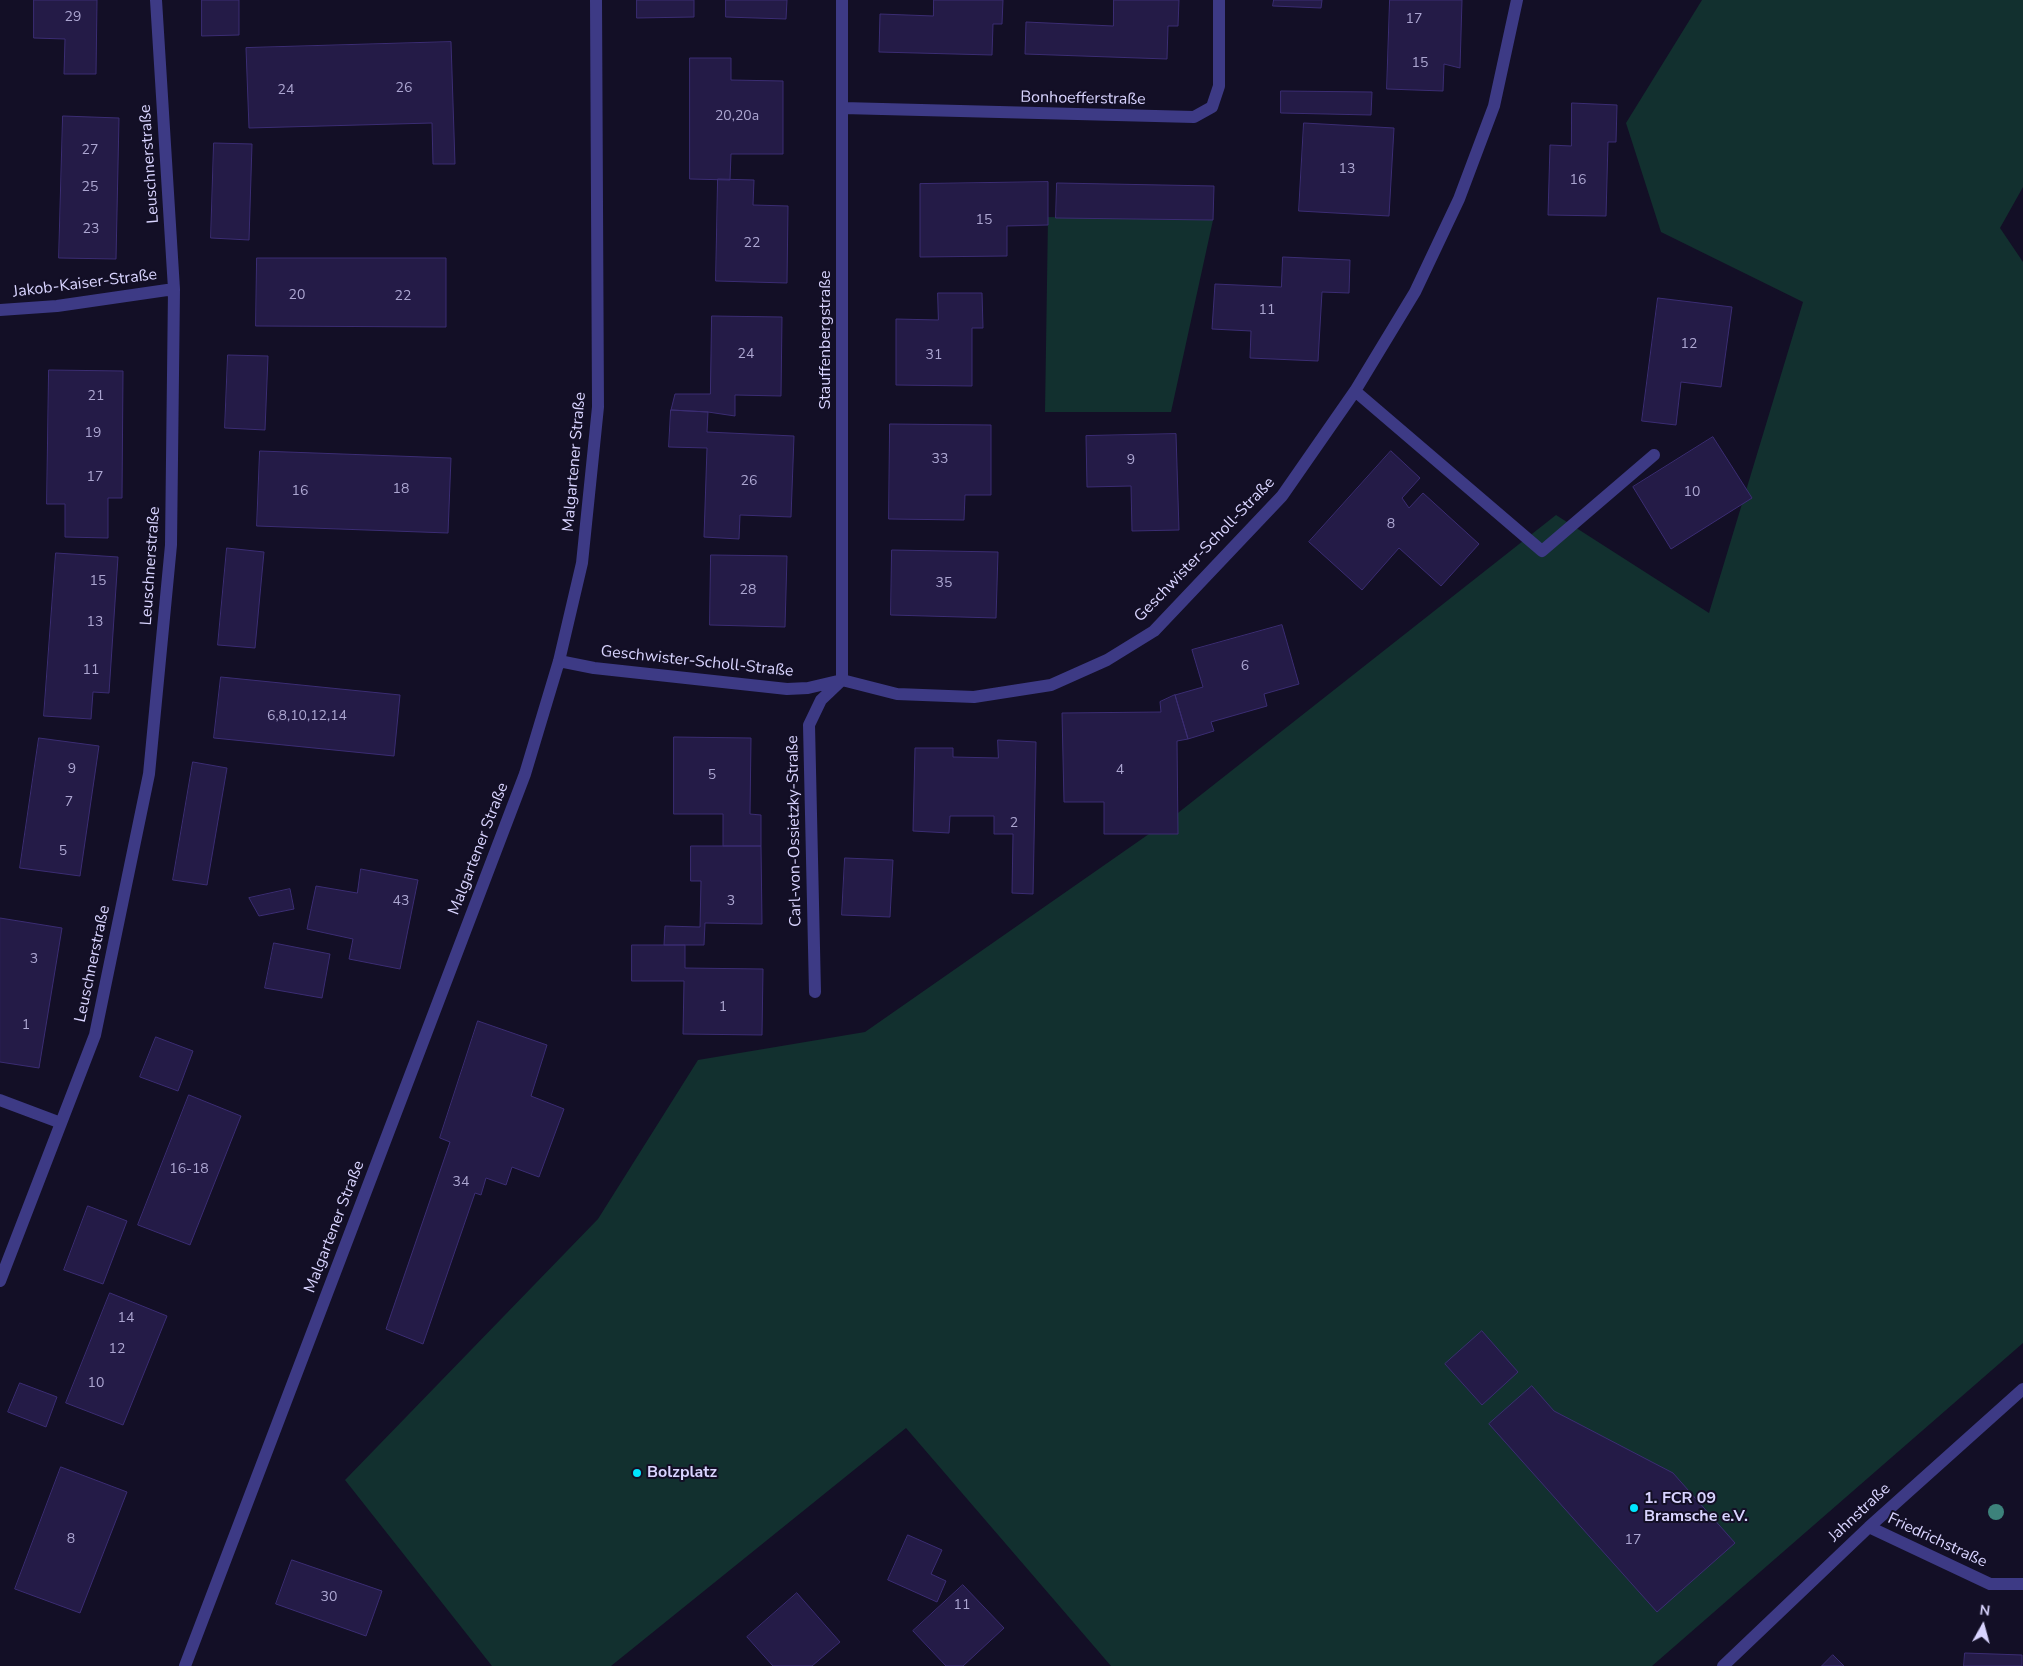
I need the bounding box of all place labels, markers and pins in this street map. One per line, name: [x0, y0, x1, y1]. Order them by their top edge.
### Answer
place label: Bolzplatz: [647, 1463, 717, 1483]
marker: Bolzplatz: [631, 1467, 643, 1479]
place label: 1. FCR 09 Bramsche e.V.: [1644, 1489, 1748, 1527]
marker: 1. FCR 09 Bramsche e.V.: [1628, 1502, 1640, 1514]

